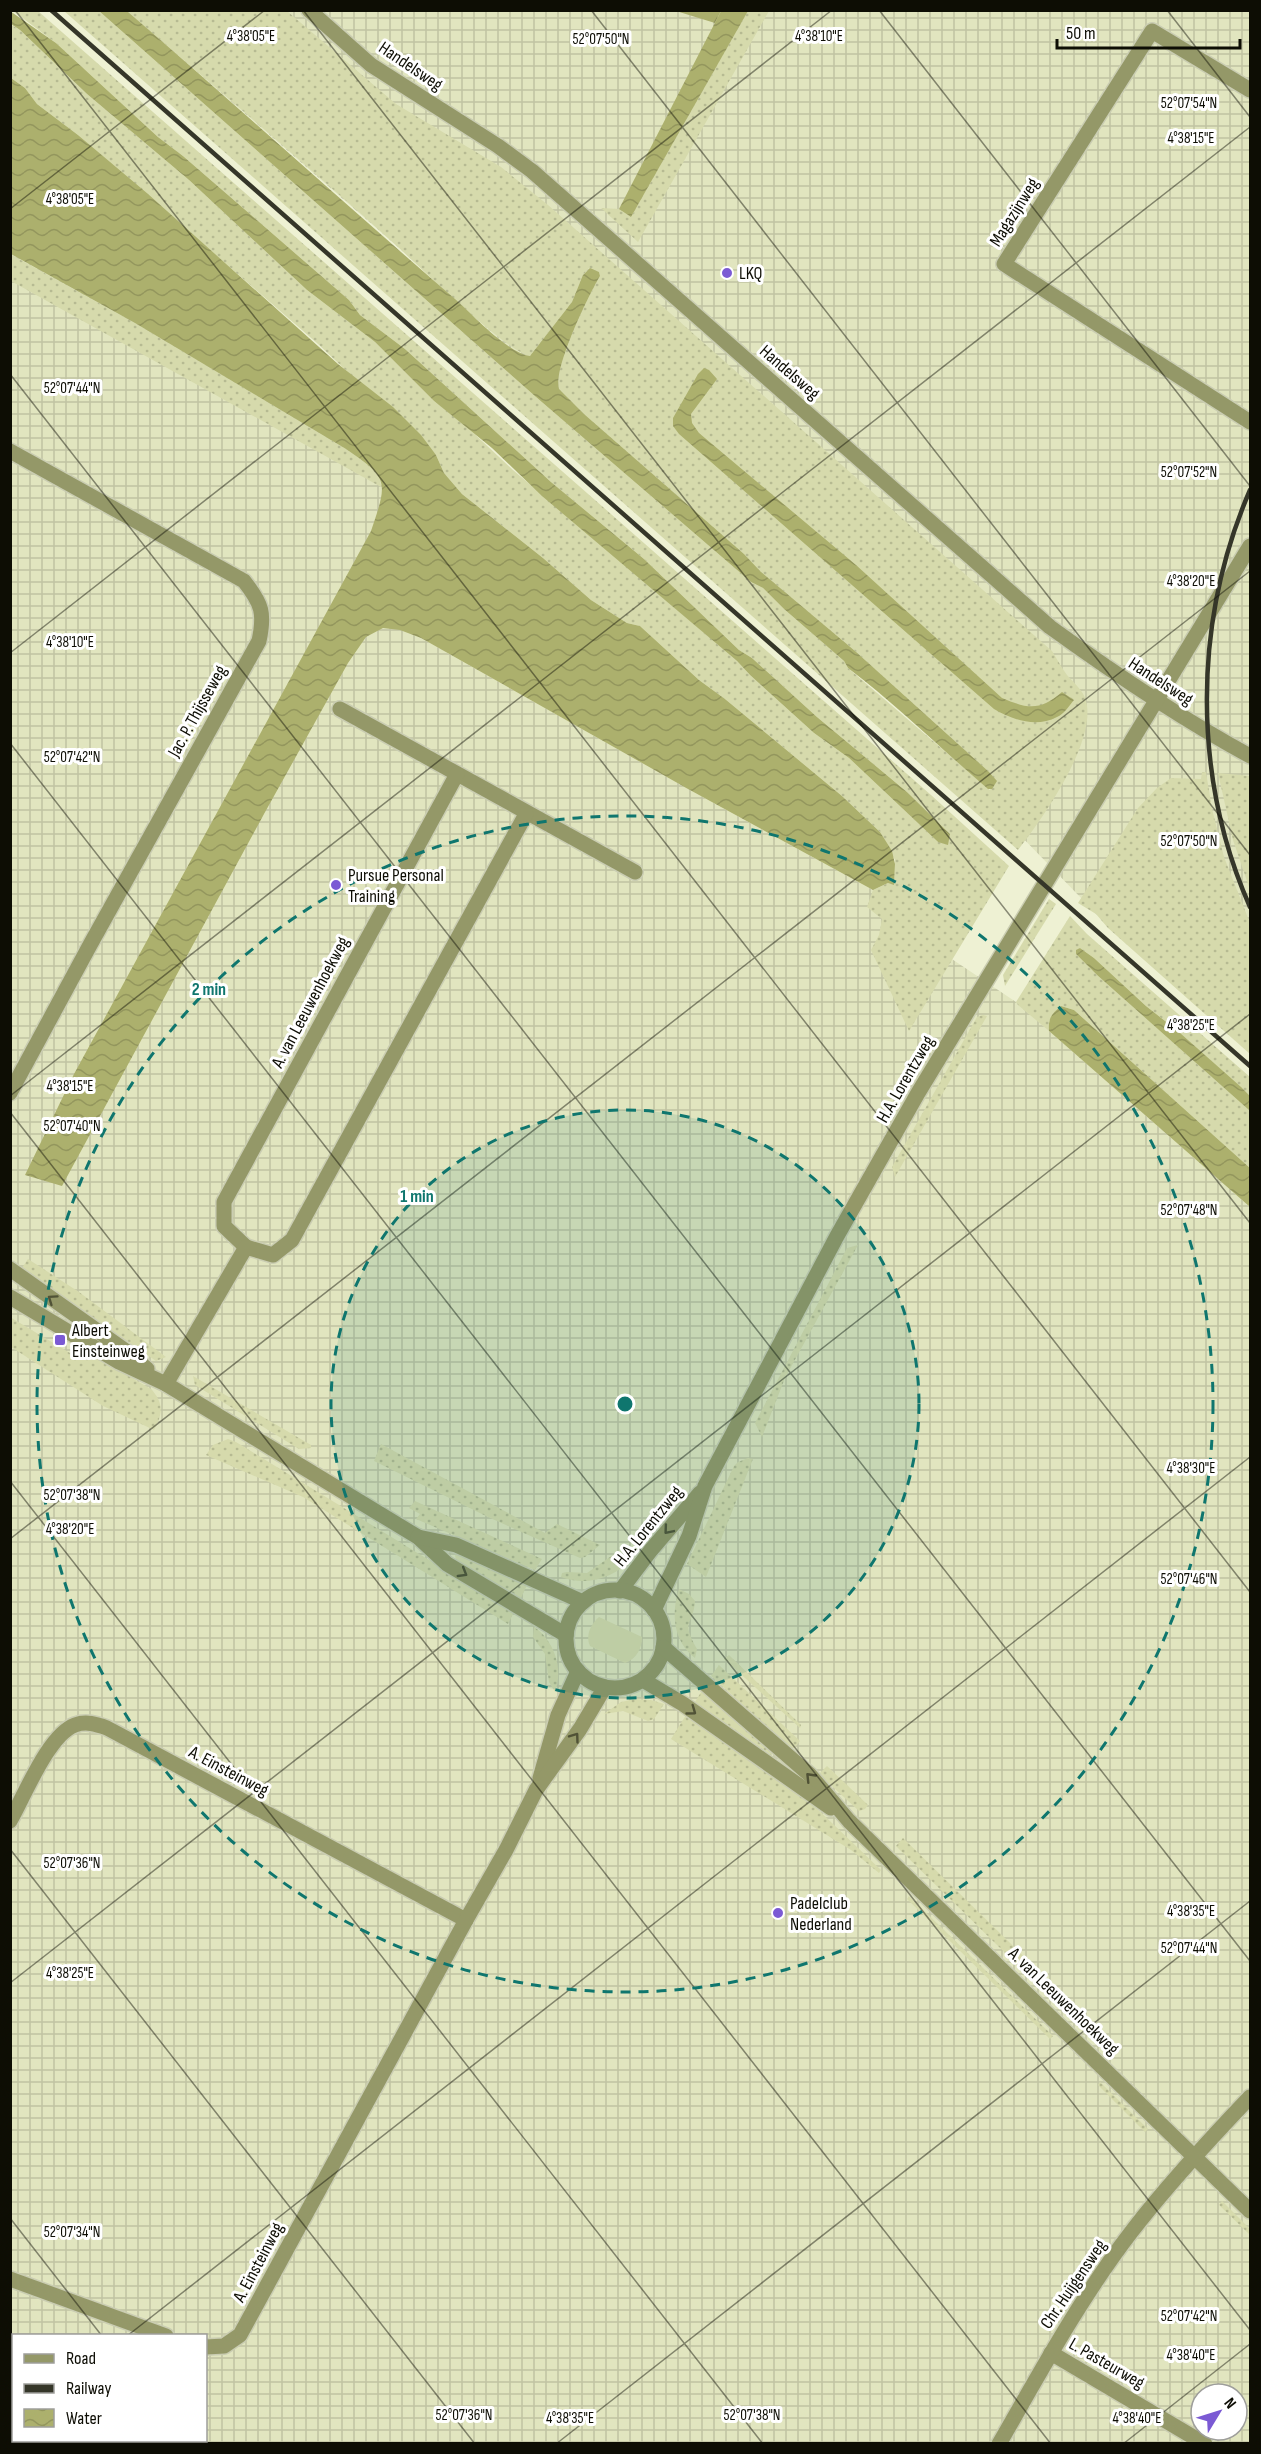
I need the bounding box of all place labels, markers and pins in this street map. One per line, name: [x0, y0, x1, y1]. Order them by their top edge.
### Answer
place label: LKQ: [739, 263, 762, 284]
marker: LKQ: [720, 266, 734, 280]
place label: Pursue Personal Training: [348, 865, 444, 907]
marker: Pursue Personal Training: [329, 878, 343, 892]
place label: Albert Einsteinweg: [71, 1320, 145, 1362]
marker: Albert Einsteinweg: [53, 1333, 67, 1347]
centre of rings: [615, 1394, 635, 1414]
place label: Padelclub Nederland: [790, 1893, 852, 1935]
marker: Padelclub Nederland: [771, 1906, 785, 1920]

